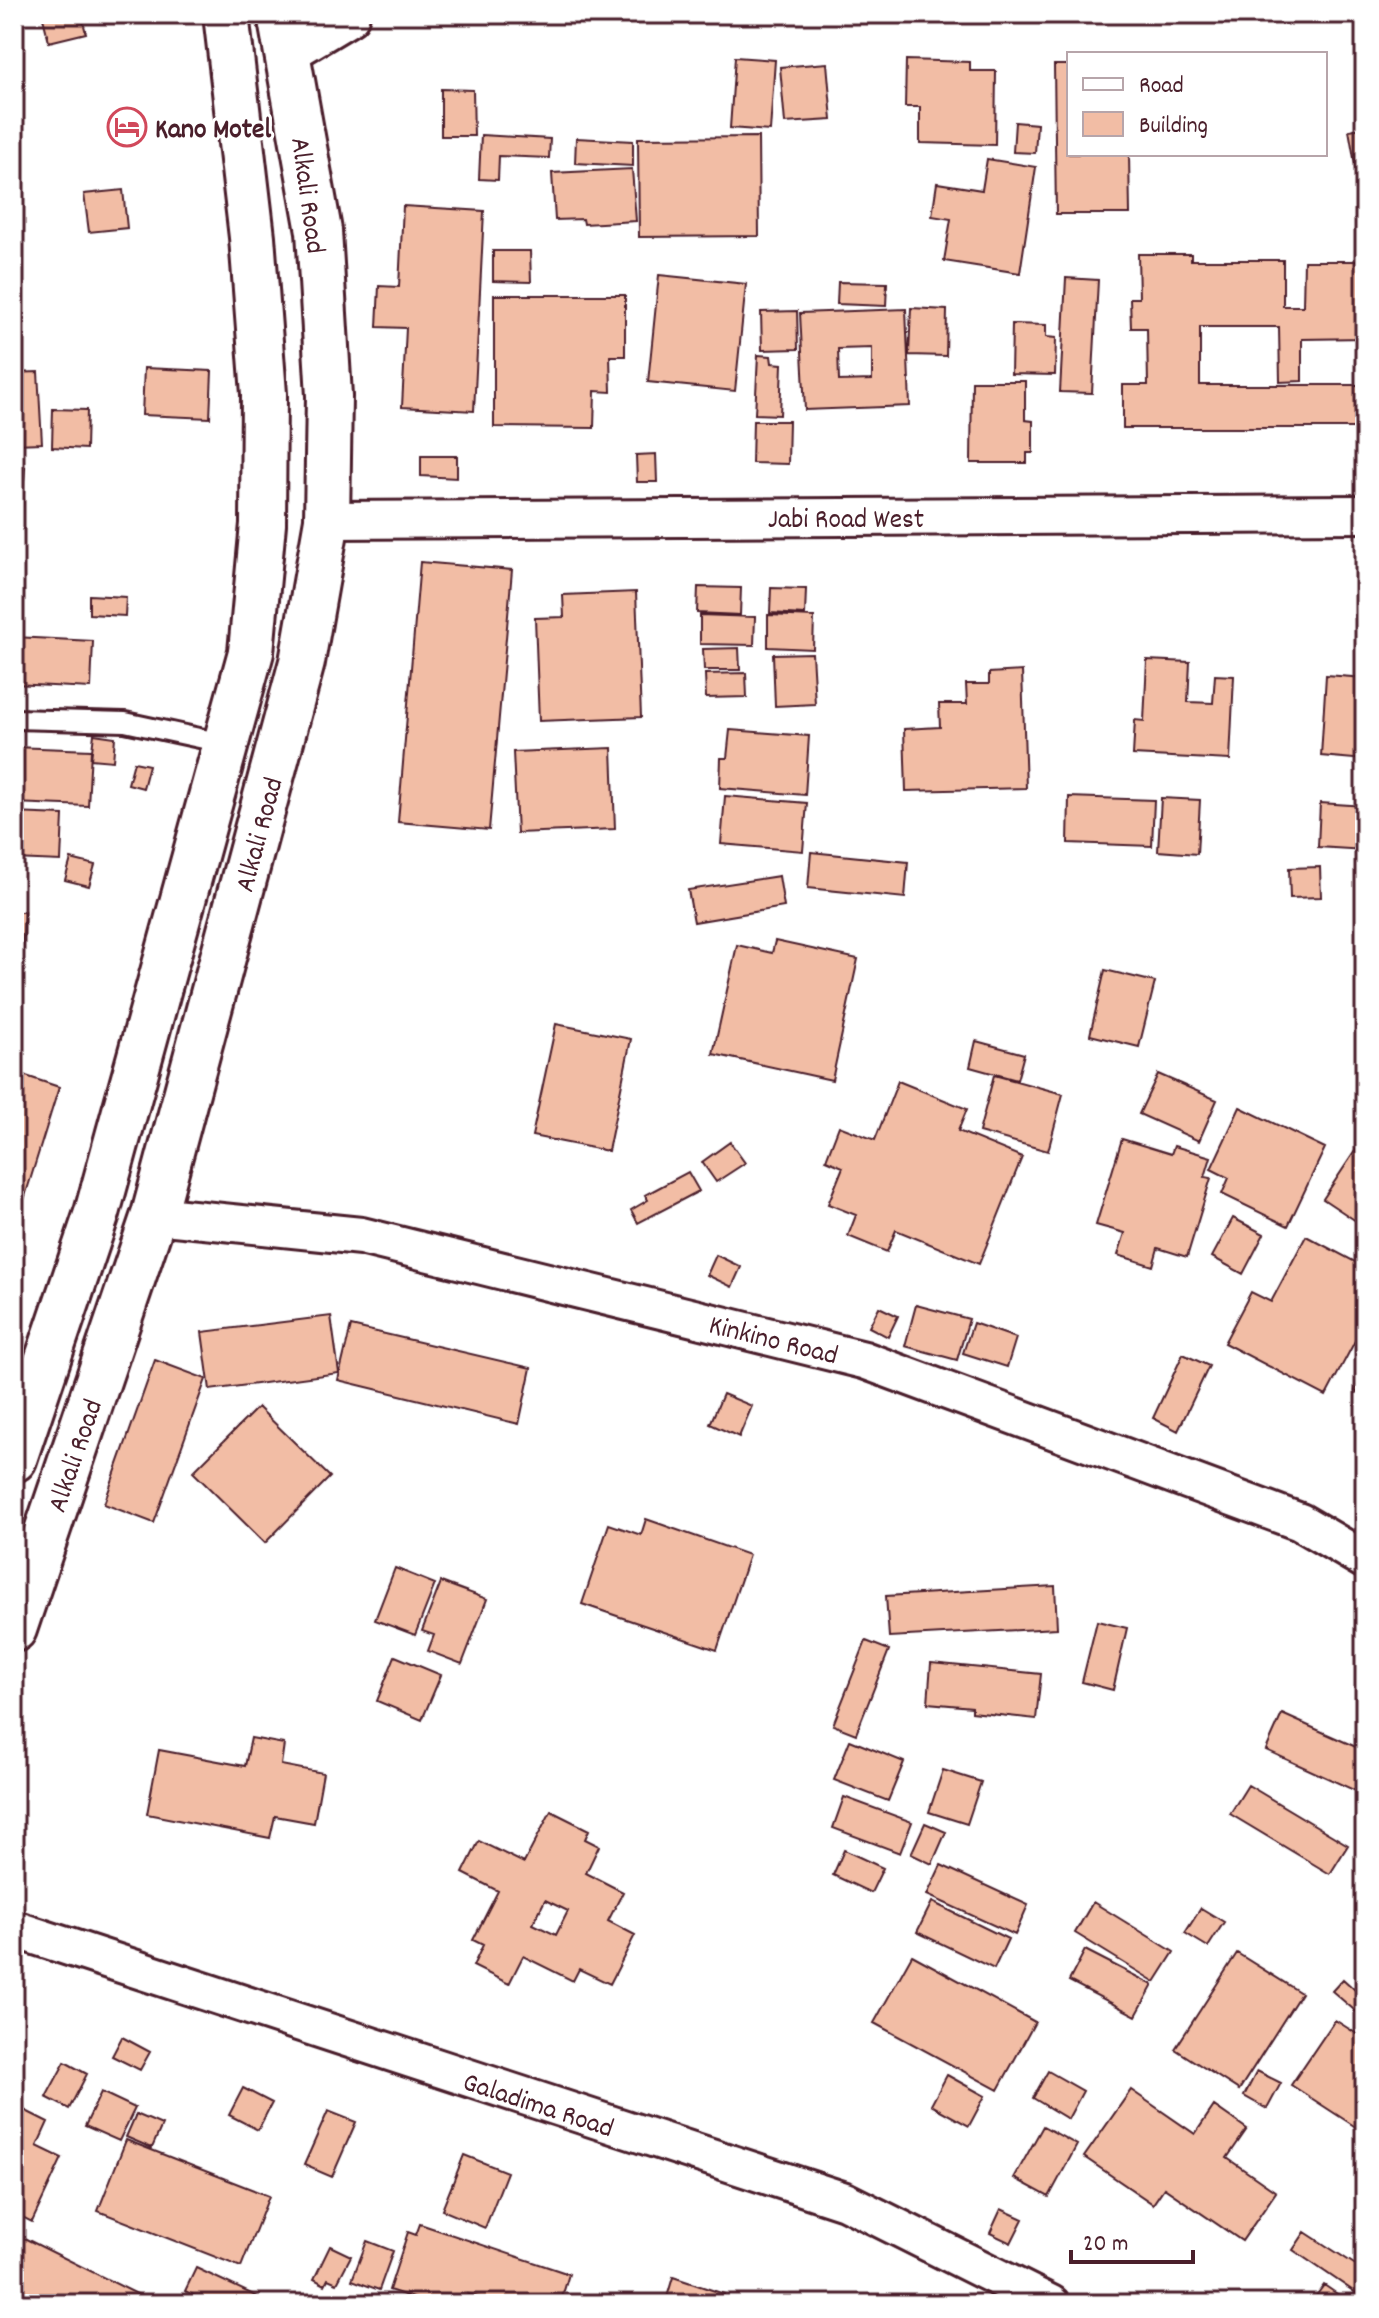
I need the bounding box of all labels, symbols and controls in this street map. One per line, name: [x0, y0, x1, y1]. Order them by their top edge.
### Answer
legend: [1067, 52, 1327, 156]
text: Road: [1139, 70, 1184, 104]
hotel icon: Kano Motel: [106, 106, 148, 148]
text: Building: [1139, 110, 1208, 144]
place label: Kano Motel: [155, 112, 271, 152]
street label: Alkali Road: [277, 135, 333, 256]
street label: Jabi Road West: [768, 502, 924, 542]
street label: Alkali Road: [227, 774, 296, 897]
street label: Kinkino Road: [704, 1308, 842, 1378]
street label: Alkali Road: [40, 1395, 116, 1519]
street label: Galadima Road: [457, 2065, 618, 2151]
scale bar: [1071, 2214, 1193, 2264]
text: 20 m: [1083, 2228, 1129, 2262]

